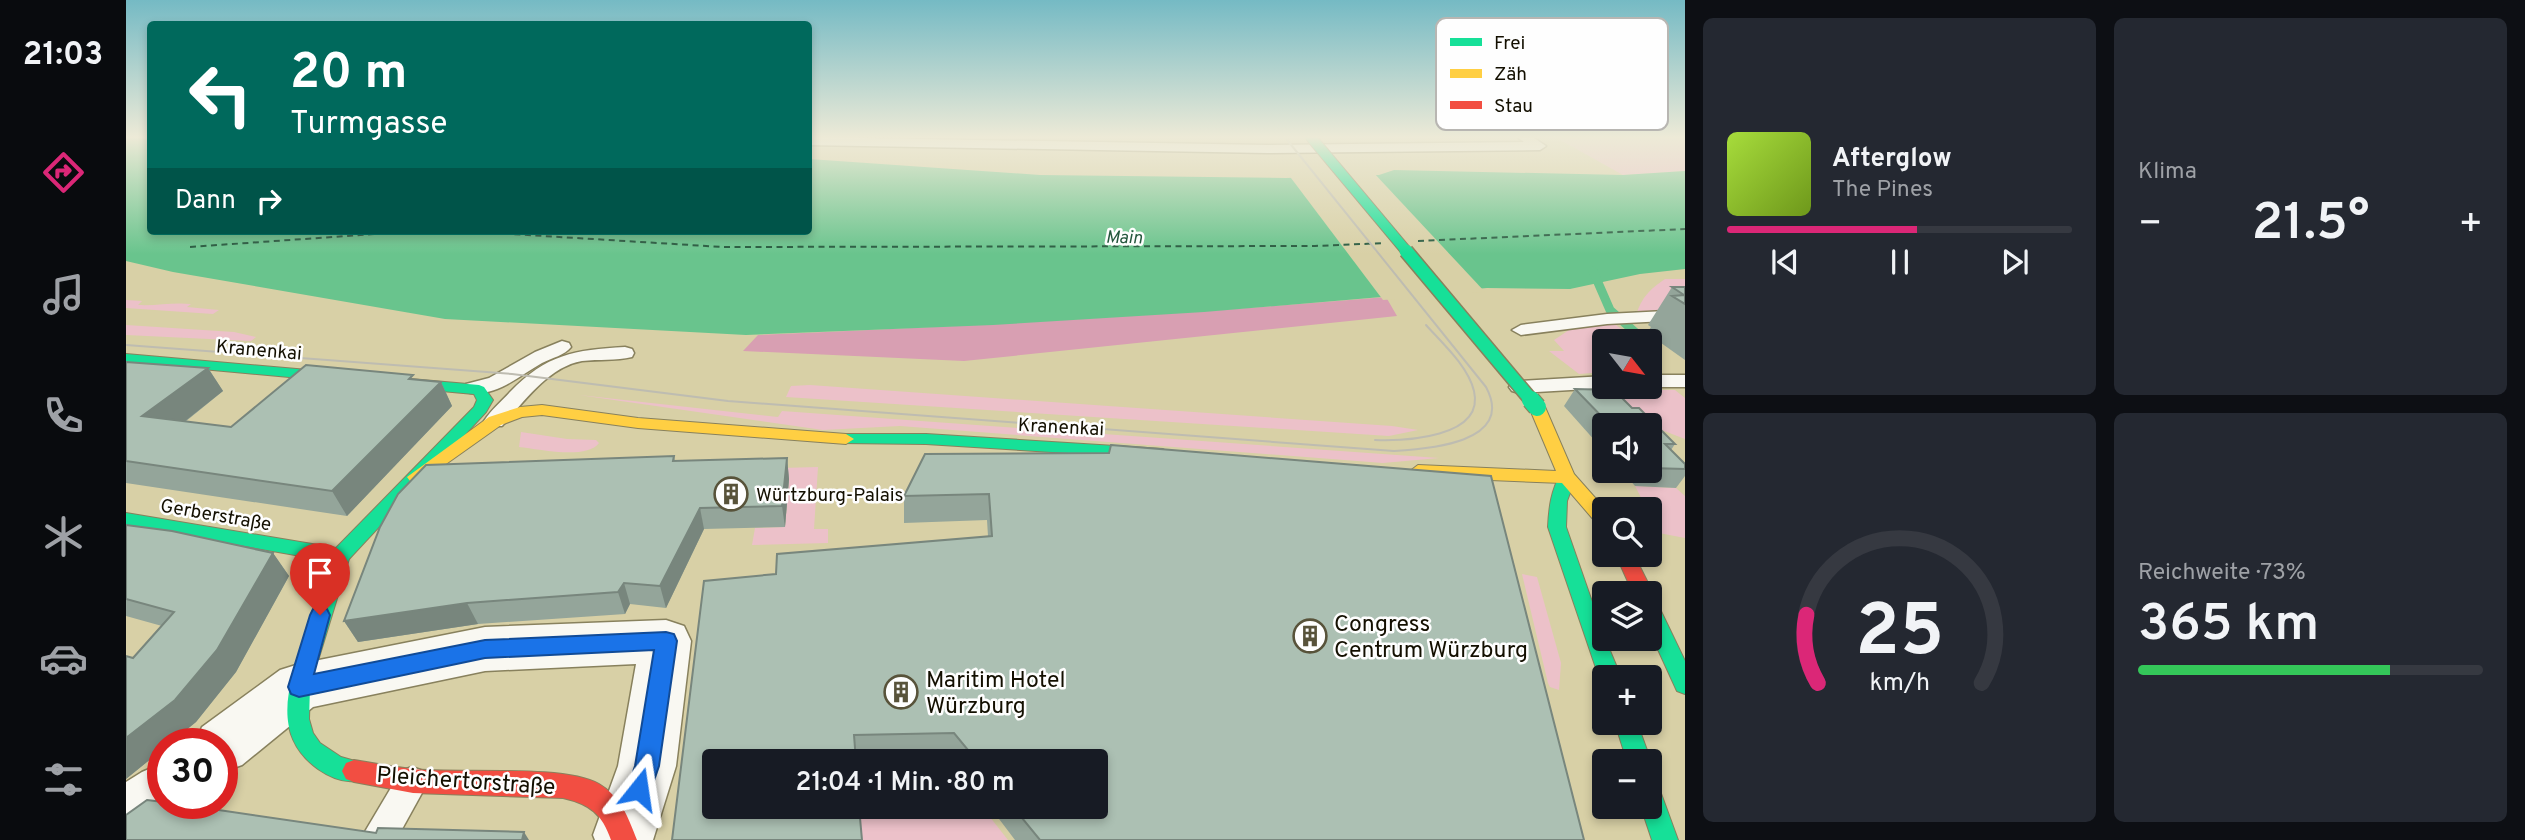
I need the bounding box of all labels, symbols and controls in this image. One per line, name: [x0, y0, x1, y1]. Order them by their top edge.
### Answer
legend: [1436, 18, 1668, 130]
text: Frei: [1494, 32, 1525, 56]
text: 21:03: [23, 36, 103, 76]
text: 20 m: [290, 44, 407, 106]
icon: left: [175, 49, 266, 140]
text: Zäh: [1494, 63, 1527, 87]
text: Stau: [1494, 95, 1533, 119]
text: Turmgasse: [290, 105, 447, 145]
text: Afterglow: [1832, 143, 1952, 176]
icon: directions: [39, 148, 88, 197]
text: Klima: [2138, 158, 2197, 187]
text: The Pines: [1832, 176, 1933, 205]
icon: right: [250, 182, 288, 220]
text: Dann: [175, 185, 236, 218]
text: 21.5°: [2252, 192, 2369, 258]
text: −: [2138, 201, 2163, 250]
text: +: [2458, 201, 2483, 250]
water label: Main: [1105, 227, 1143, 250]
icon: previous: [1766, 243, 1804, 281]
icon: pause: [1881, 243, 1919, 281]
icon: next: [1996, 243, 2034, 281]
icon: music: [39, 270, 88, 319]
north arrow: [1592, 329, 1662, 399]
map controls: [1592, 329, 1662, 819]
street label: Kranenkai: [215, 335, 303, 367]
icon: phone: [39, 391, 88, 440]
button: sound: [1592, 413, 1662, 483]
street label: Kranenkai: [1017, 414, 1105, 442]
building icon: Würtzburg-Palais: [712, 475, 750, 513]
place label: Würtzburg-Palais: [756, 484, 904, 508]
street label: Gerberstraße: [158, 494, 273, 538]
button: search: [1592, 497, 1662, 567]
icon: climate: [39, 512, 88, 561]
pin: [290, 543, 350, 615]
icon: arrive: [301, 554, 339, 592]
text: Reichweite · 73%: [2138, 559, 2306, 588]
button: layers: [1592, 581, 1662, 651]
text: 25: [1855, 590, 1944, 682]
text: 365 km: [2138, 593, 2319, 659]
place label: Congress Centrum Würzburg: [1334, 611, 1528, 666]
building icon: Congress Centrum Würzburg: [1291, 617, 1329, 655]
icon: car: [39, 634, 88, 683]
button: +: [1592, 665, 1662, 735]
place label: Maritim Hotel Würzburg: [926, 667, 1065, 722]
text: km/h: [1869, 668, 1930, 700]
building icon: Maritim Hotel Würzburg: [882, 673, 920, 711]
speed limit sign: 30: [147, 728, 238, 819]
button: −: [1592, 749, 1662, 819]
position arrow: [602, 752, 676, 826]
icon: filters: [39, 755, 88, 804]
street label: Pleichertorstraße: [375, 762, 556, 803]
text: 21:04 · 1 Min. · 80 m: [795, 767, 1015, 800]

